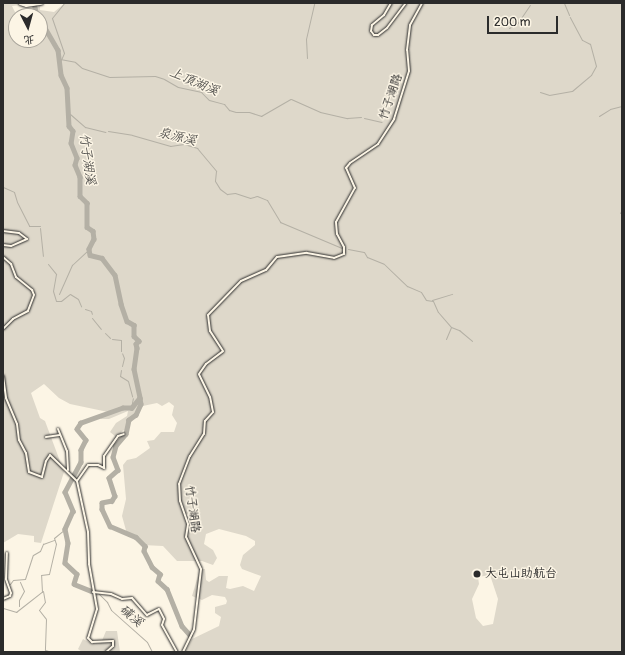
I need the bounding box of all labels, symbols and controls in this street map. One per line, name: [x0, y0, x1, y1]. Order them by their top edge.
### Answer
north arrow: [8, 8, 48, 48]
scale bar: [489, 8, 560, 34]
text: 200 m: [494, 15, 530, 30]
text: 北: [23, 32, 35, 46]
water label: 上頂湖溪: [167, 65, 221, 99]
street label: 竹子湖路: [376, 72, 406, 122]
water label: 泉源溪: [156, 125, 198, 149]
water label: 竹子湖溪: [76, 132, 98, 186]
street label: 竹子湖路: [182, 484, 202, 534]
place label: 大屯山助航台: [485, 567, 557, 581]
marker: 大屯山助航台: [472, 569, 482, 579]
water label: 磺溪: [116, 602, 146, 630]

